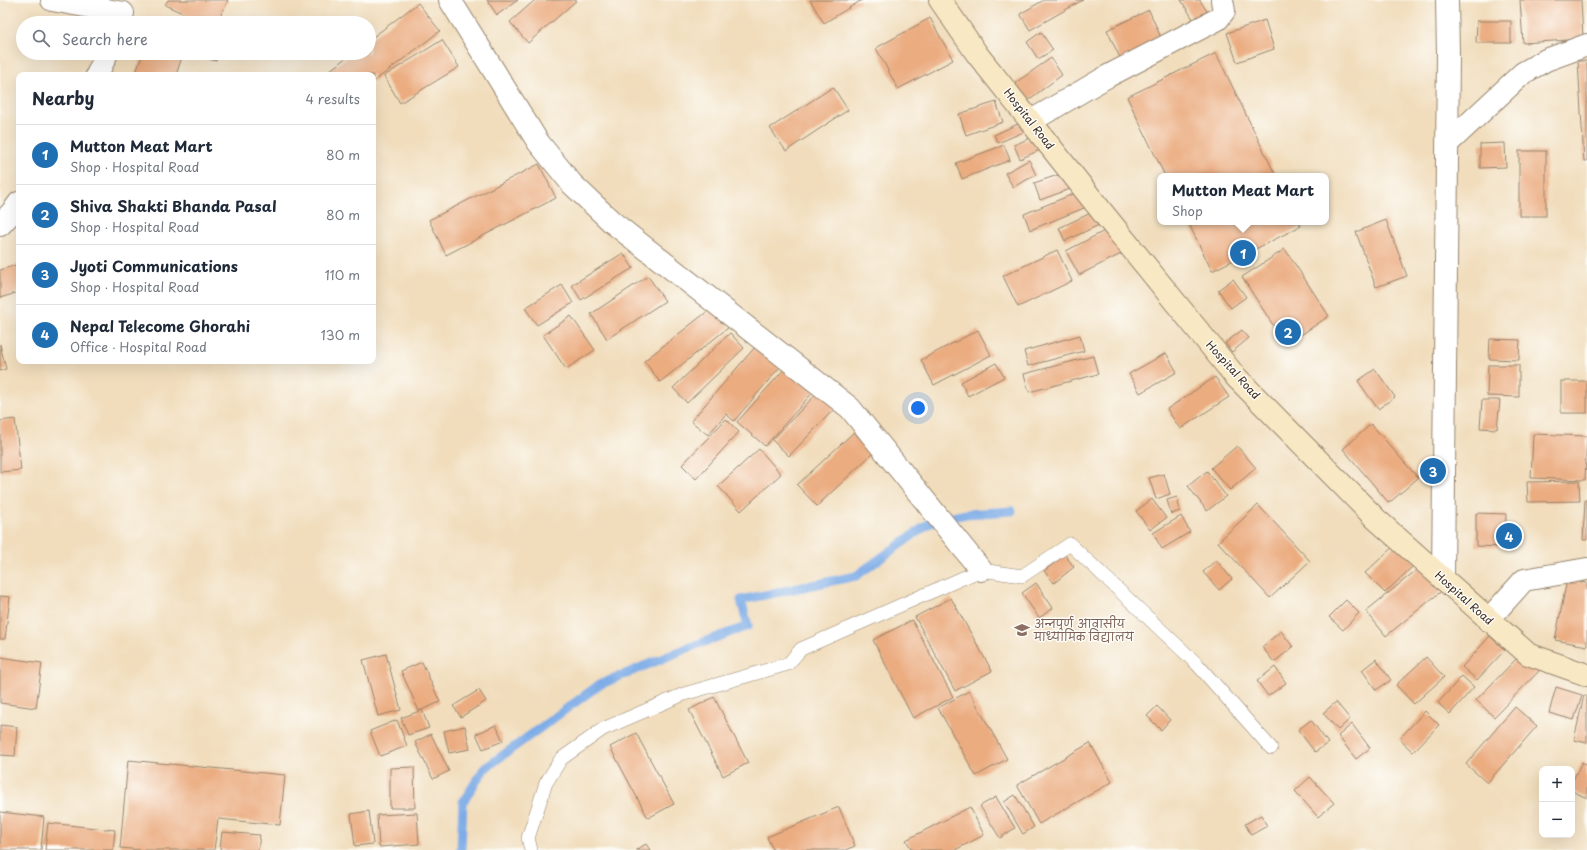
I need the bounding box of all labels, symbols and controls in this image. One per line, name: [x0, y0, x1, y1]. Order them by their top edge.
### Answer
search box: [16, 16, 376, 60]
icon: search: [30, 27, 52, 49]
text: Search here: [62, 27, 148, 50]
street label: Hospital Road: [1000, 84, 1059, 153]
text: Nearby: [32, 85, 94, 111]
text: 4 results: [306, 89, 360, 108]
text: Mutton Meat Mart: [70, 134, 213, 157]
text: 1: [42, 145, 48, 164]
text: 80 m: [326, 145, 360, 164]
text: Shop · Hospital Road: [70, 157, 199, 176]
popup: [1157, 173, 1329, 225]
text: Mutton Meat Mart: [1172, 178, 1314, 201]
text: Shiva Shakti Bhanda Pasal: [70, 194, 277, 217]
text: Shop: [1172, 201, 1203, 220]
text: 2: [40, 205, 50, 224]
text: 80 m: [326, 205, 360, 224]
text: Shop · Hospital Road: [70, 217, 199, 236]
pin: 1: [1230, 238, 1256, 268]
text: Jyoti Communications: [70, 254, 238, 277]
text: 3: [41, 265, 49, 284]
text: 110 m: [325, 265, 360, 284]
text: Shop · Hospital Road: [70, 277, 199, 296]
text: Nepal Telecome Ghorahi: [70, 314, 250, 337]
pin: 2: [1275, 317, 1301, 347]
text: 4: [41, 325, 49, 344]
text: 130 m: [321, 325, 360, 344]
text: Office · Hospital Road: [70, 337, 207, 356]
street label: Hospital Road: [1202, 337, 1264, 403]
your location: [908, 398, 928, 418]
pin: 3: [1420, 456, 1446, 486]
pin: 4: [1496, 521, 1522, 551]
street label: Hospital Road: [1431, 567, 1497, 629]
place label: अन्नपुर्ण आवासीय माध्यामिक विद्यालय: [1033, 615, 1135, 645]
school or university icon: अन्नपुर्ण आवासीय माध्यामिक विद्यालय: [1013, 621, 1031, 639]
map controls: [1539, 766, 1575, 838]
button: +: [1539, 766, 1575, 802]
button: −: [1539, 802, 1575, 838]

